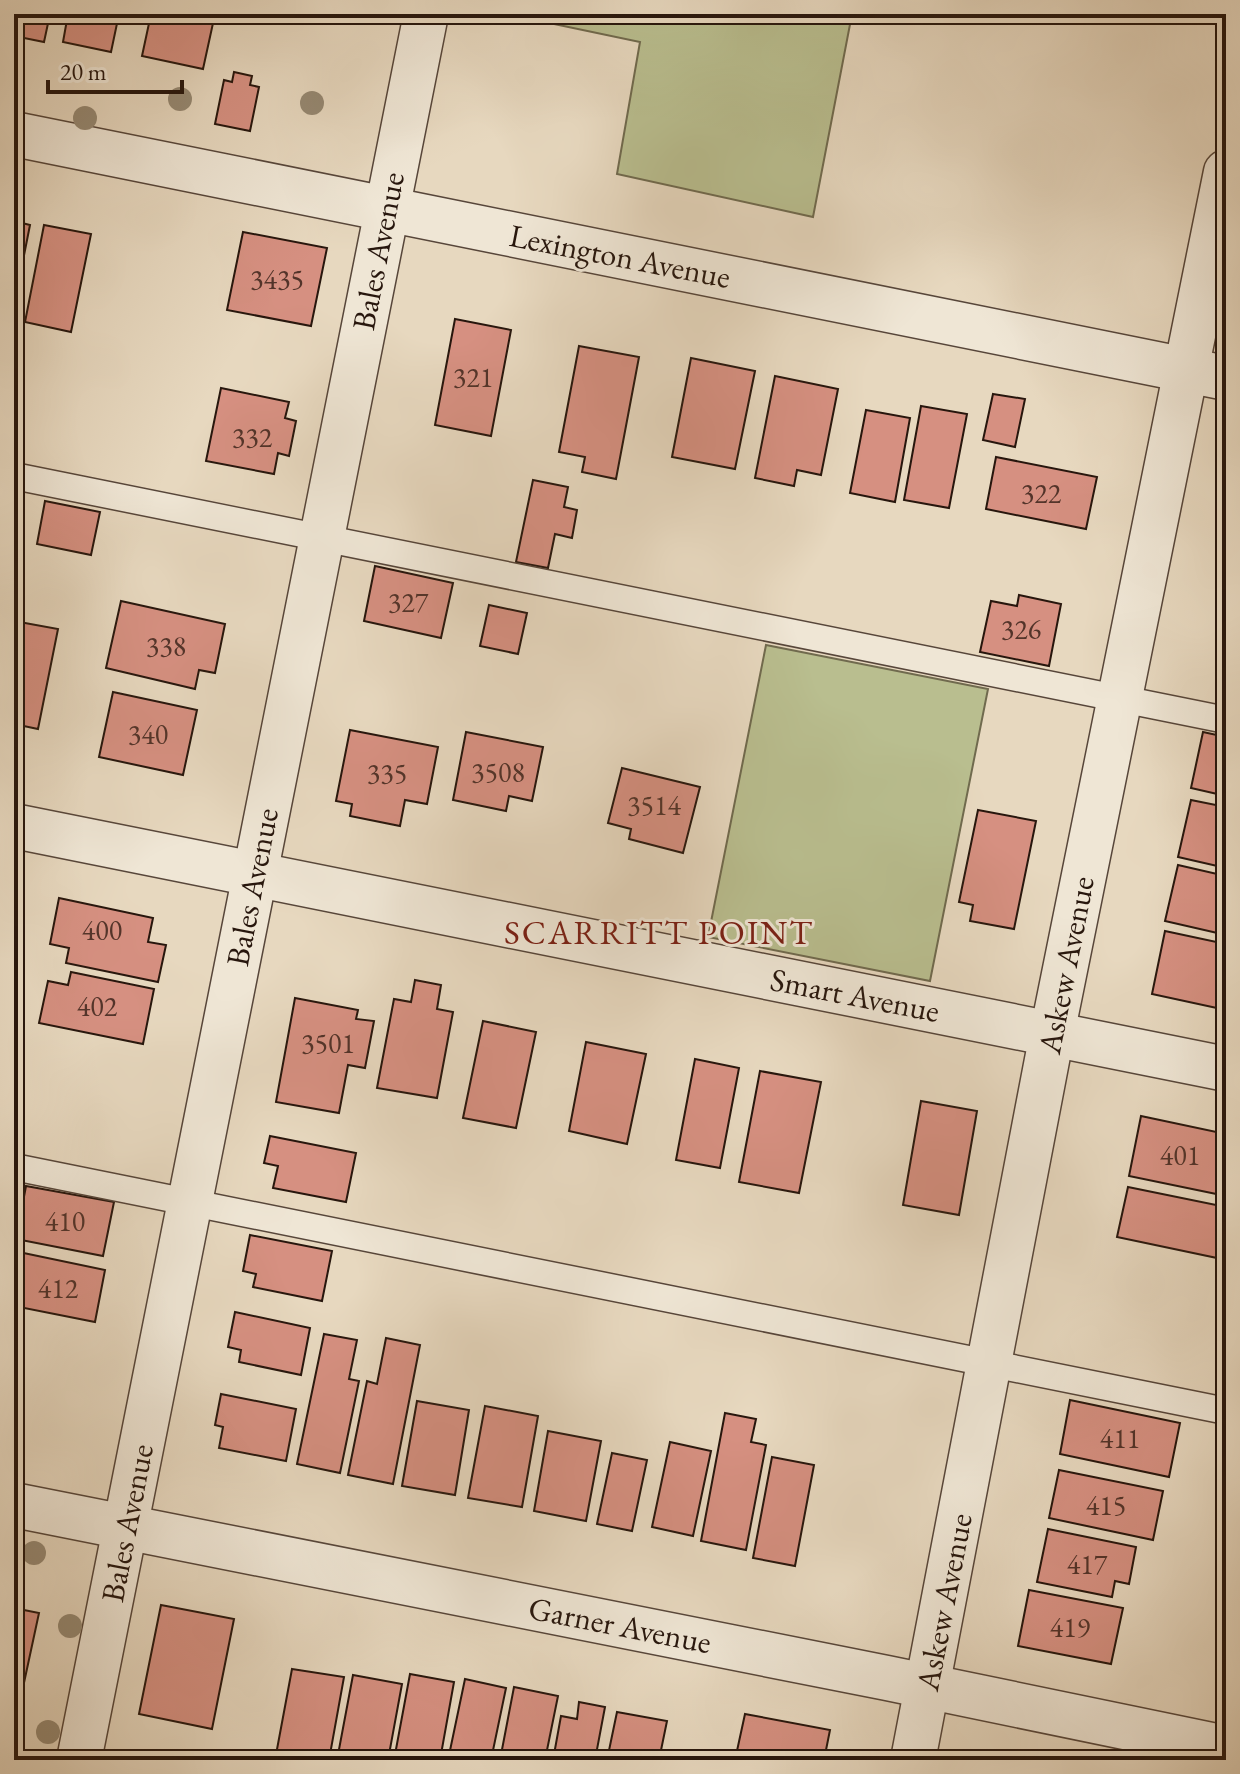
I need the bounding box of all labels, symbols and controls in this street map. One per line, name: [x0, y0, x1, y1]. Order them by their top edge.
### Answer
scale bar: [48, 44, 182, 94]
text: 20 m: [60, 56, 107, 87]
street label: Bales Avenue: [342, 168, 414, 334]
street label: Lexington Avenue: [506, 214, 734, 298]
house number: 3435: [250, 261, 304, 297]
house number: 321: [453, 359, 493, 395]
house number: 332: [232, 419, 273, 455]
house number: 322: [1021, 475, 1062, 511]
house number: 327: [388, 584, 429, 620]
house number: 326: [1001, 611, 1041, 647]
house number: 338: [146, 628, 186, 664]
house number: 340: [128, 716, 168, 752]
house number: 3508: [471, 754, 525, 790]
house number: 335: [367, 755, 407, 791]
house number: 3514: [627, 787, 681, 823]
street label: Bales Avenue: [216, 804, 288, 970]
street label: Askew Avenue: [1028, 873, 1104, 1058]
district label: SCARRITT POINT: [504, 910, 814, 954]
house number: 400: [82, 912, 122, 948]
street label: Smart Avenue: [767, 958, 943, 1032]
house number: 402: [77, 988, 118, 1024]
house number: 3501: [301, 1025, 355, 1061]
house number: 401: [1160, 1137, 1200, 1173]
house number: 410: [45, 1203, 85, 1239]
house number: 412: [38, 1270, 79, 1306]
house number: 411: [1100, 1420, 1140, 1456]
street label: Bales Avenue: [91, 1440, 163, 1606]
house number: 415: [1086, 1487, 1126, 1523]
street label: Askew Avenue: [906, 1510, 982, 1695]
house number: 417: [1067, 1546, 1108, 1582]
street label: Garner Avenue: [525, 1587, 715, 1663]
house number: 419: [1050, 1609, 1090, 1645]

